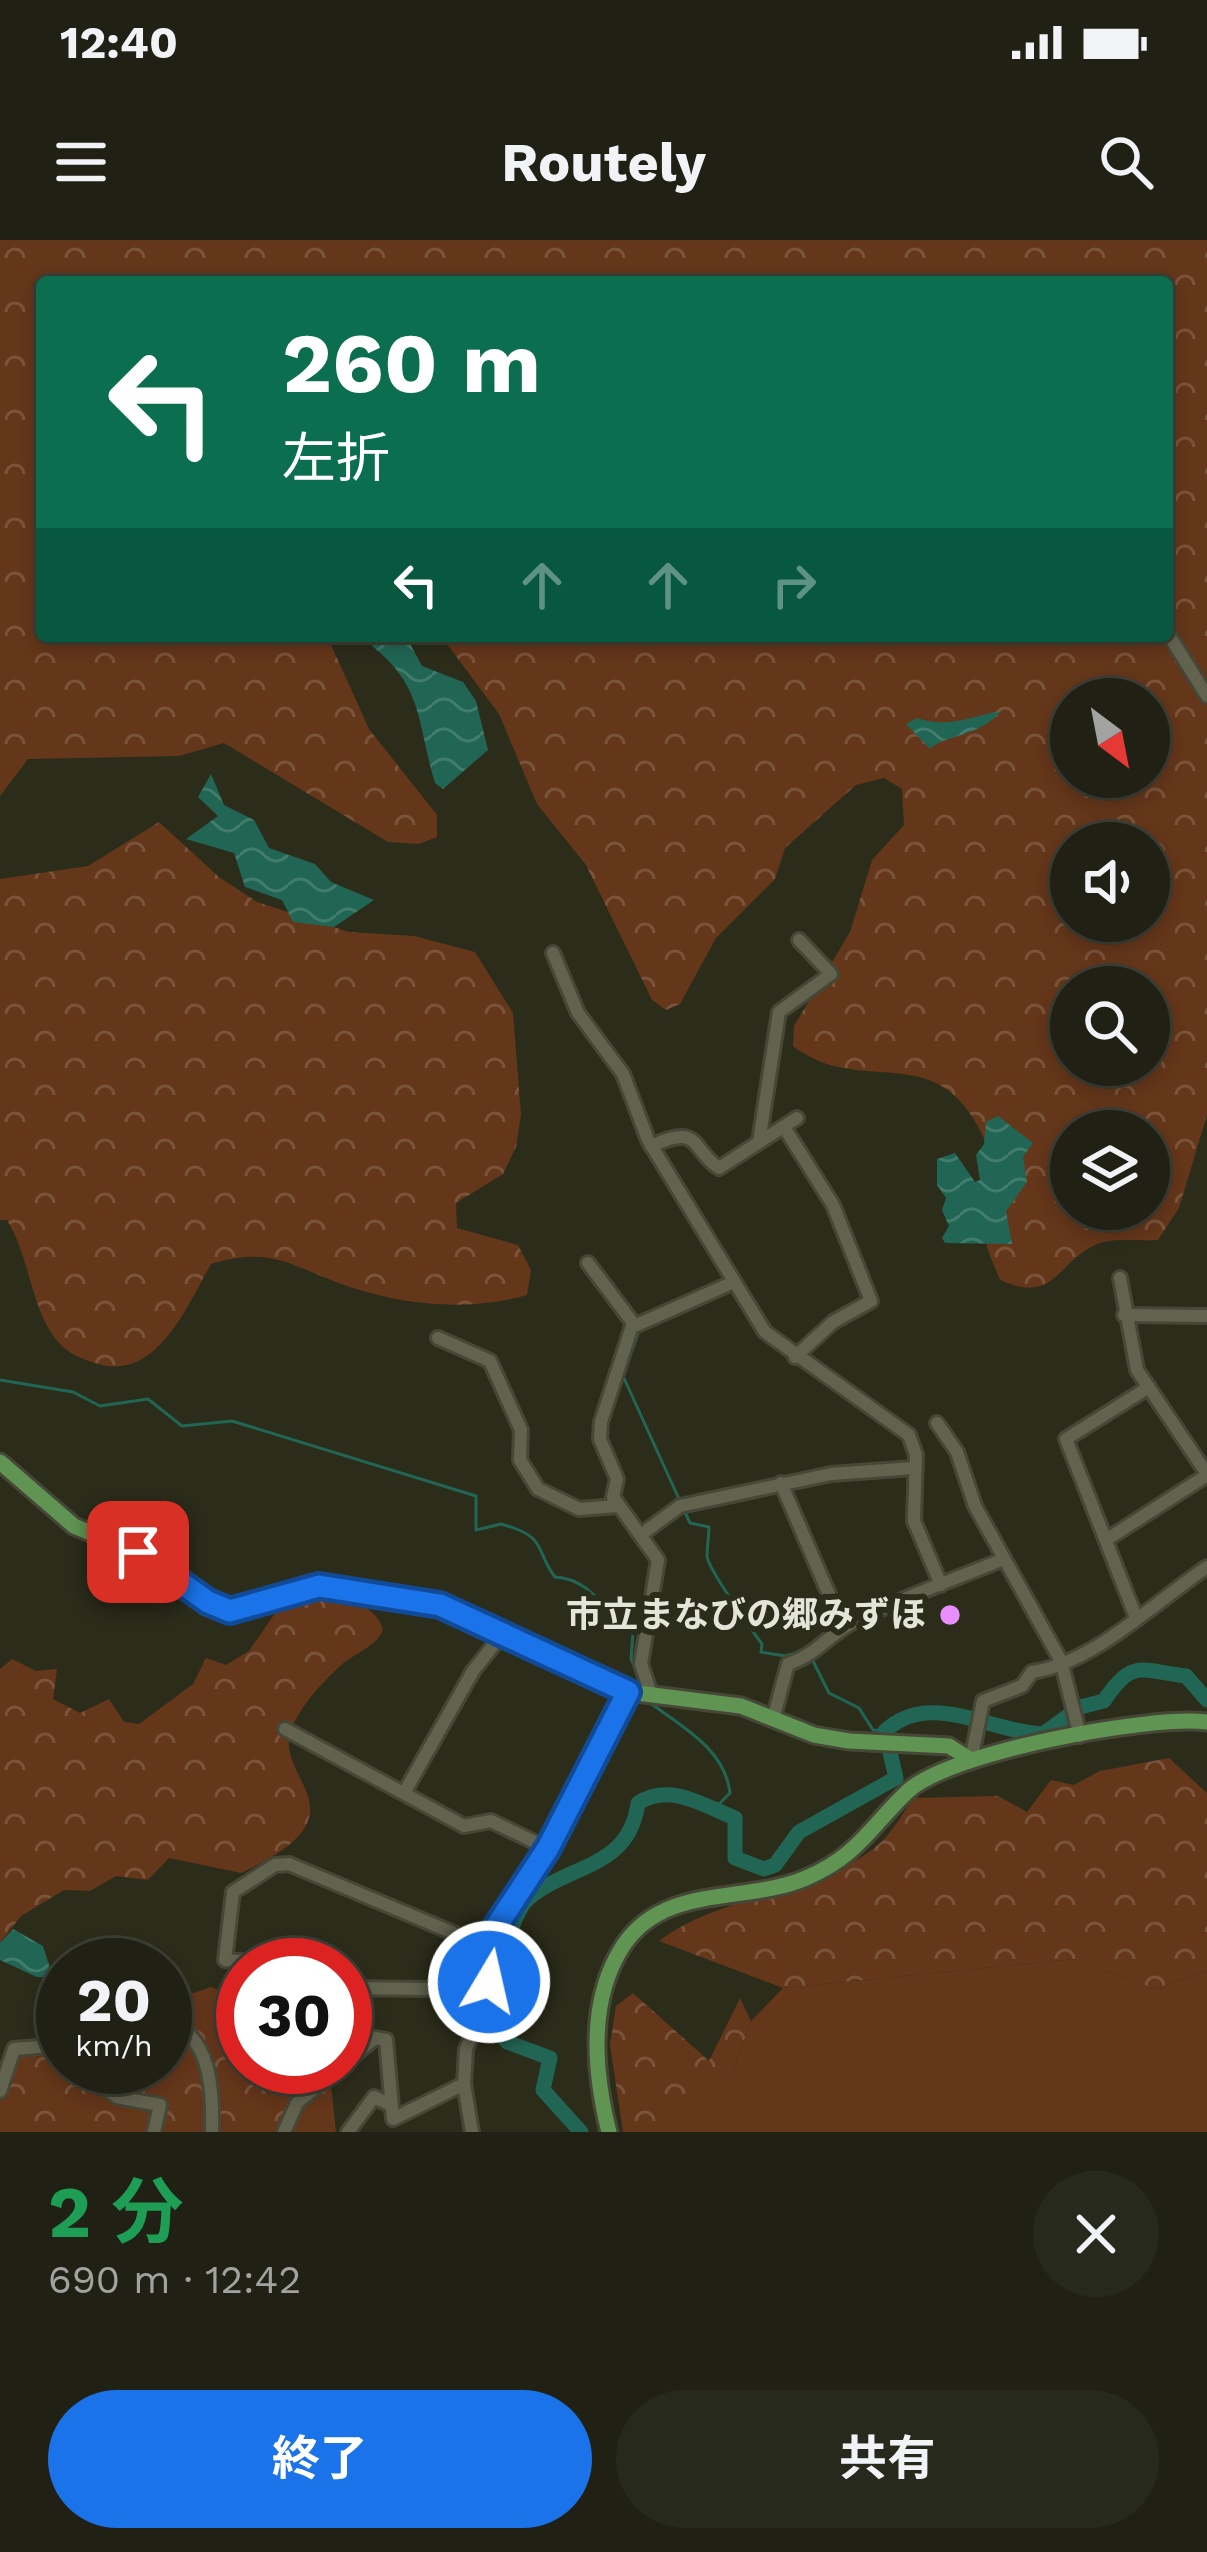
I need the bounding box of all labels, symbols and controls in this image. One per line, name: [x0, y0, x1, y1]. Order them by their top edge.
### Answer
text: 12:40: [60, 16, 178, 69]
icon: menu: [48, 129, 114, 195]
icon: search: [1093, 129, 1159, 195]
text: Routely: [501, 131, 706, 194]
text: 260 m: [282, 314, 541, 412]
icon: left: [84, 324, 240, 480]
text: 左折: [282, 427, 390, 490]
icon: left: [383, 552, 449, 618]
icon: ahead: [509, 552, 575, 618]
icon: ahead: [635, 552, 701, 618]
icon: right: [761, 552, 827, 618]
north arrow: [1050, 678, 1170, 798]
map controls: [1050, 678, 1170, 1230]
button: sound: [1050, 822, 1170, 942]
button: search: [1050, 966, 1170, 1086]
button: layers: [1050, 1110, 1170, 1230]
pin: [87, 1501, 189, 1603]
icon: arrive: [105, 1519, 171, 1585]
place label: 市立まなびの郷みずほ: [566, 1594, 926, 1636]
marker: 市立まなびの郷みずほ: [937, 1602, 963, 1628]
position arrow: [426, 1919, 552, 2045]
speed limit sign: 30: [216, 1938, 372, 2094]
text: 20: [77, 1965, 151, 2036]
text: km/h: [75, 2028, 153, 2063]
text: 2 分: [48, 2170, 184, 2254]
button: close: [1033, 2171, 1159, 2297]
text: 690 m · 12:42: [48, 2257, 301, 2302]
button: 終了: [48, 2390, 592, 2528]
button: 共有: [616, 2390, 1159, 2528]

